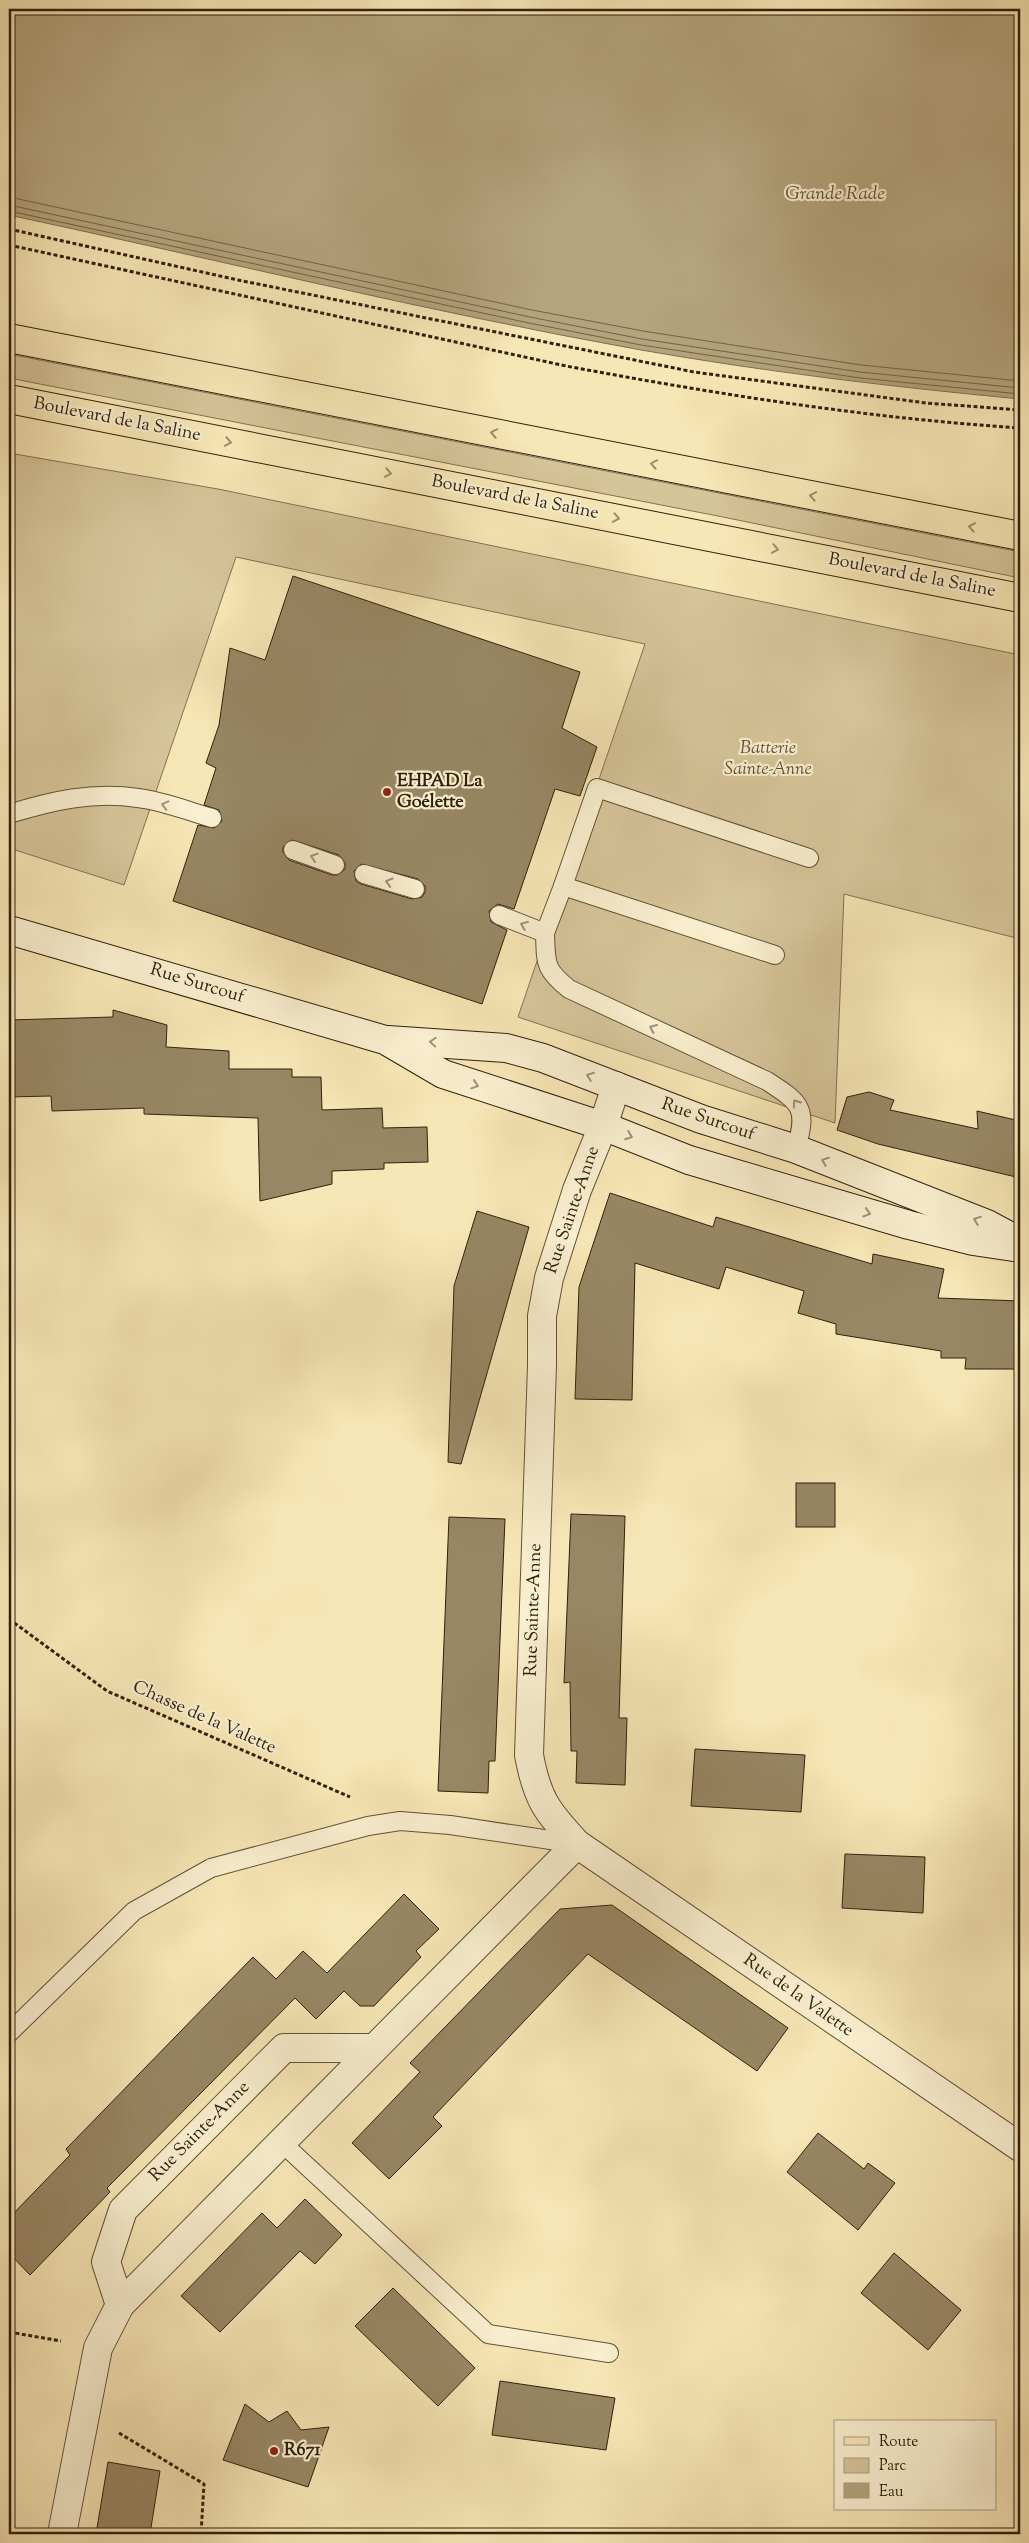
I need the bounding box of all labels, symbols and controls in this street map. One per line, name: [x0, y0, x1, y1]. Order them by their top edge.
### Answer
water label: Grande Rade: [785, 181, 885, 208]
street label: Boulevard de la Saline: [31, 391, 203, 449]
one-way arrow: [490, 428, 498, 439]
one-way arrow: [224, 436, 233, 446]
one-way arrow: [649, 460, 658, 470]
one-way arrow: [383, 467, 392, 478]
street label: Boulevard de la Saline: [429, 469, 601, 527]
one-way arrow: [809, 491, 817, 501]
one-way arrow: [612, 512, 620, 523]
one-way arrow: [968, 522, 977, 533]
one-way arrow: [771, 544, 780, 554]
street label: Boulevard de la Saline: [826, 547, 998, 605]
park label: Batterie Sainte-Anne: [724, 736, 812, 783]
place label: EHPAD La Goélette: [397, 769, 483, 816]
marker: EHPAD La Goélette: [381, 786, 393, 798]
one-way arrow: [162, 800, 170, 810]
one-way arrow: [310, 853, 319, 863]
one-way arrow: [386, 877, 394, 887]
one-way arrow: [521, 921, 529, 931]
street label: Rue Surcouf: [147, 957, 248, 1011]
one-way arrow: [649, 1024, 658, 1035]
one-way arrow: [428, 1037, 436, 1048]
one-way arrow: [586, 1072, 595, 1082]
one-way arrow: [471, 1079, 479, 1089]
street label: Rue Surcouf: [658, 1092, 759, 1148]
one-way arrow: [793, 1099, 802, 1109]
one-way arrow: [625, 1131, 633, 1141]
street label: Rue Sainte-Anne: [539, 1143, 607, 1277]
one-way arrow: [821, 1157, 830, 1167]
one-way arrow: [863, 1207, 871, 1217]
one-way arrow: [973, 1216, 981, 1226]
street label: Rue Sainte-Anne: [519, 1543, 549, 1677]
street label: Chasse de la Valette: [128, 1675, 280, 1761]
street label: Rue de la Valette: [737, 1948, 859, 2044]
street label: Rue Sainte-Anne: [144, 2076, 256, 2188]
legend: [834, 2420, 996, 2510]
text: Route: [879, 2432, 918, 2453]
place label: R671: [284, 2438, 322, 2464]
marker: R671: [268, 2445, 280, 2457]
text: Parc: [879, 2456, 907, 2477]
text: Eau: [879, 2482, 904, 2503]

